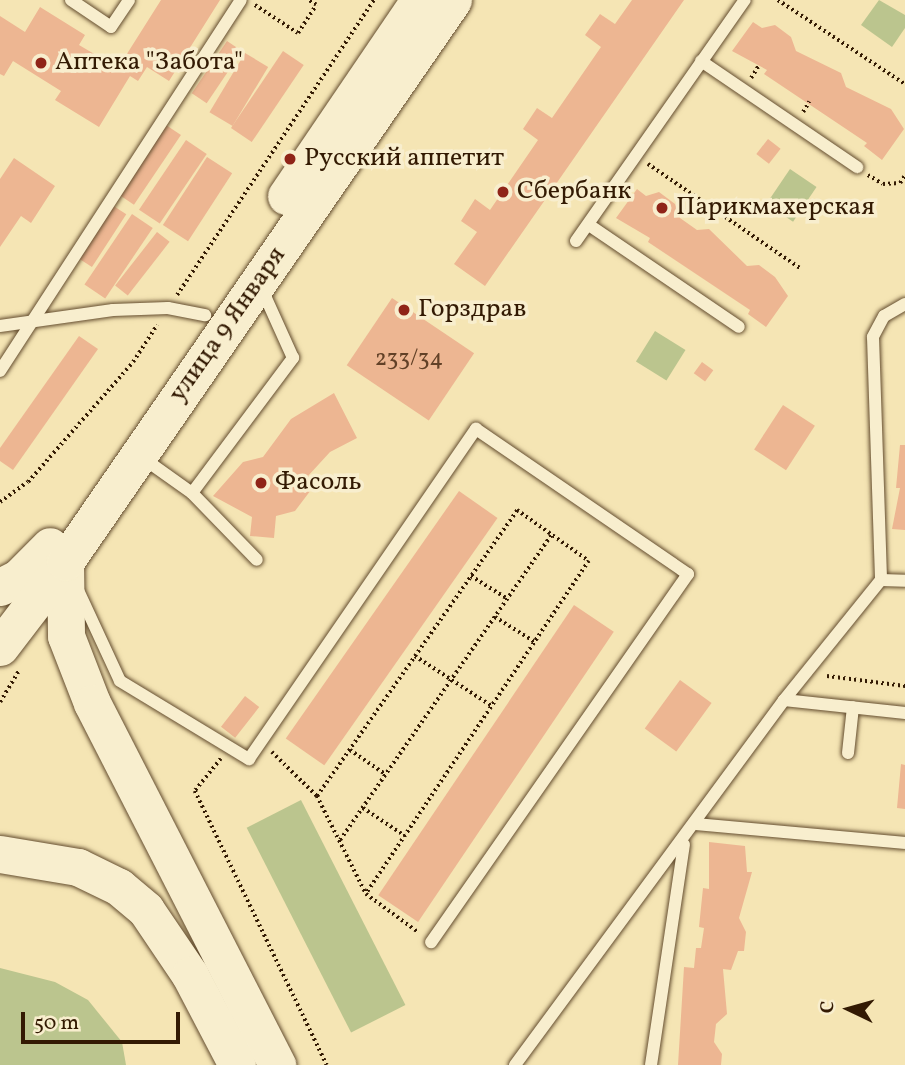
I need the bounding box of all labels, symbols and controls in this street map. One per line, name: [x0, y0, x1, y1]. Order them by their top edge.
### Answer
place label: Аптека "Забота": [55, 47, 243, 79]
marker: Аптека "Забота": [33, 55, 49, 71]
place label: Русский аппетит: [304, 143, 504, 175]
marker: Русский аппетит: [282, 151, 298, 167]
place label: Сбербанк: [517, 176, 631, 208]
marker: Сбербанк: [495, 184, 511, 200]
place label: Парикмахерская: [676, 192, 875, 224]
marker: Парикмахерская: [654, 200, 670, 216]
street label: улица 9 Января: [163, 241, 293, 409]
place label: Горздрав: [418, 294, 526, 326]
marker: Горздрав: [396, 302, 412, 318]
house number: 233/34: [375, 345, 443, 373]
place label: Фасоль: [275, 467, 362, 499]
marker: Фасоль: [253, 475, 269, 491]
north arrow: [814, 974, 884, 1044]
scale bar: [24, 998, 184, 1042]
text: С: [815, 1000, 842, 1014]
text: 50 m: [34, 1009, 79, 1038]

